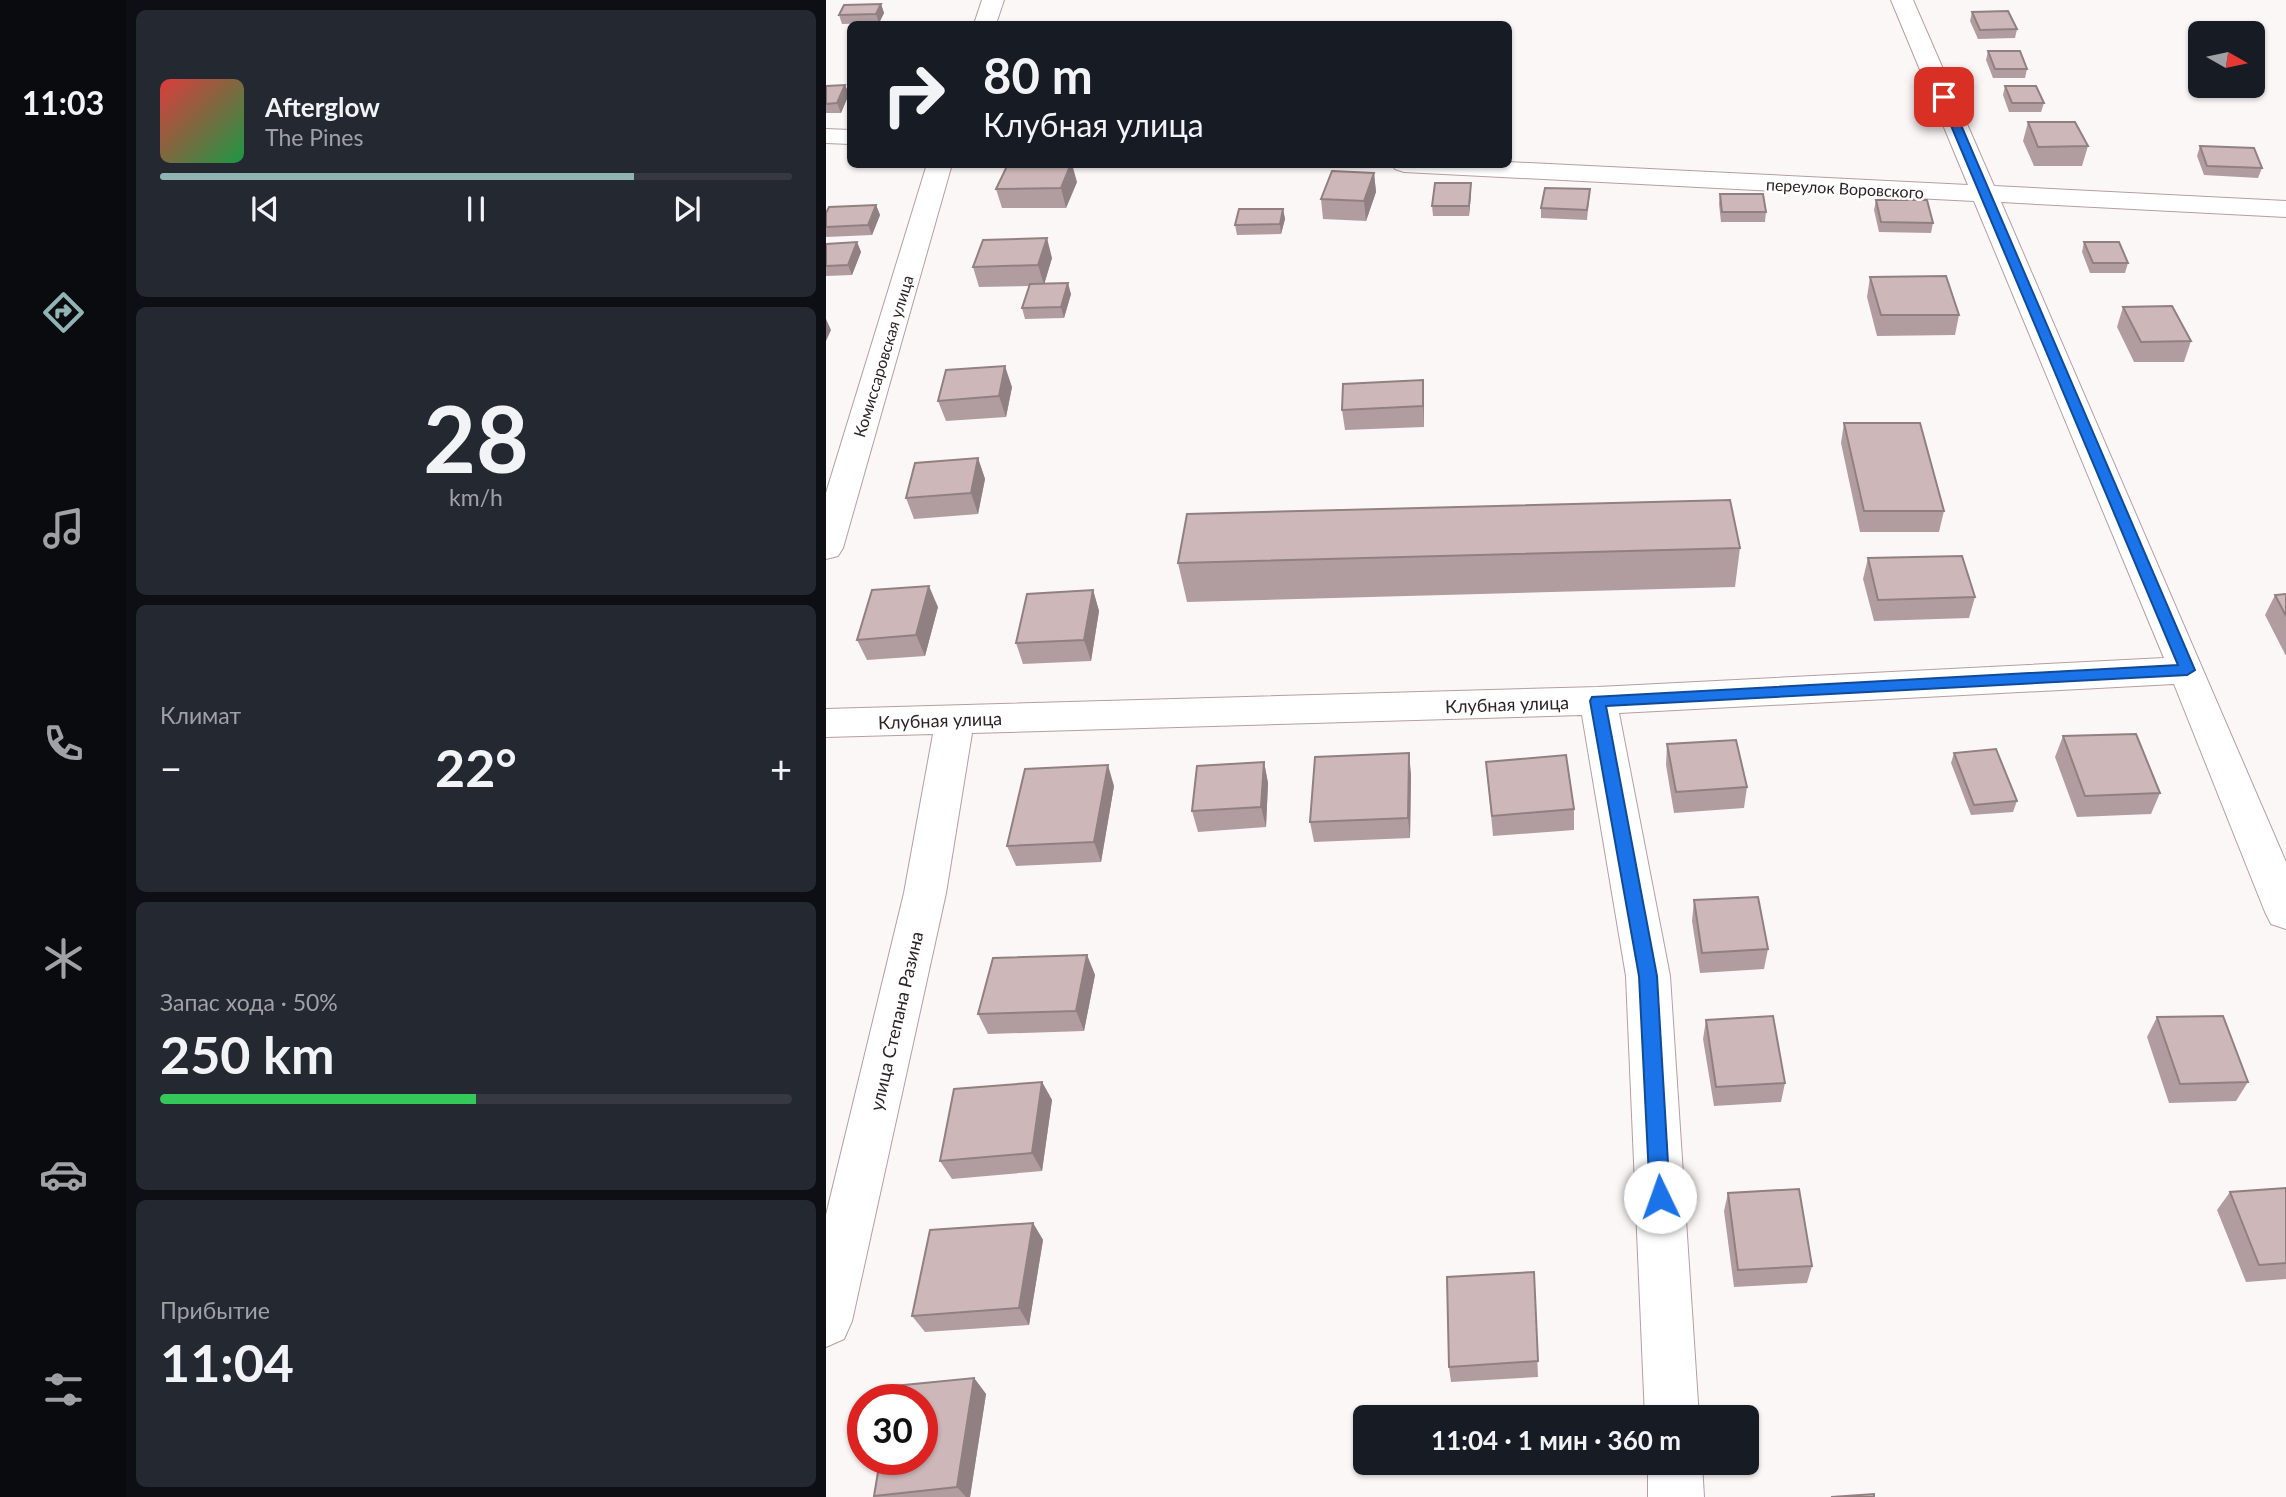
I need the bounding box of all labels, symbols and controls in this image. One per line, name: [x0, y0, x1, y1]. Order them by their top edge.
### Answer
north arrow: [2188, 21, 2264, 98]
map controls: [2188, 21, 2265, 98]
text: 80 m: [983, 46, 1093, 104]
icon: right: [868, 49, 959, 140]
pin: [1914, 67, 1974, 127]
icon: arrive: [1925, 78, 1963, 116]
text: 11:03: [22, 83, 104, 122]
text: Afterglow: [265, 91, 380, 123]
text: Клубная улица: [983, 105, 1204, 144]
text: The Pines: [265, 123, 363, 151]
street label: переулок Воровского: [1766, 174, 1924, 202]
icon: previous: [246, 190, 284, 228]
icon: pause: [457, 190, 495, 228]
icon: next: [668, 190, 706, 228]
street label: Комиссаровская улица: [849, 273, 917, 439]
icon: directions: [39, 288, 88, 337]
text: 28: [423, 383, 529, 492]
text: km/h: [449, 483, 503, 511]
icon: music: [39, 504, 88, 553]
street label: Клубная улица: [1445, 691, 1569, 717]
text: Климат: [160, 701, 241, 729]
street label: Клубная улица: [878, 707, 1002, 733]
icon: phone: [39, 719, 88, 768]
text: 22°: [435, 736, 517, 798]
text: −: [160, 745, 182, 791]
text: +: [770, 745, 792, 791]
street label: улица Степана Разина: [865, 929, 927, 1113]
icon: climate: [39, 934, 88, 983]
text: Запас хода · 50%: [160, 988, 338, 1016]
text: 250 km: [160, 1023, 334, 1085]
icon: car: [39, 1150, 88, 1199]
position arrow: [1623, 1160, 1697, 1234]
text: Прибытие: [160, 1296, 270, 1324]
text: 11:04: [160, 1331, 294, 1393]
icon: filters: [39, 1365, 88, 1414]
speed limit sign: 30: [847, 1384, 938, 1475]
text: 11:04 · 1 мин · 360 m: [1431, 1424, 1681, 1456]

